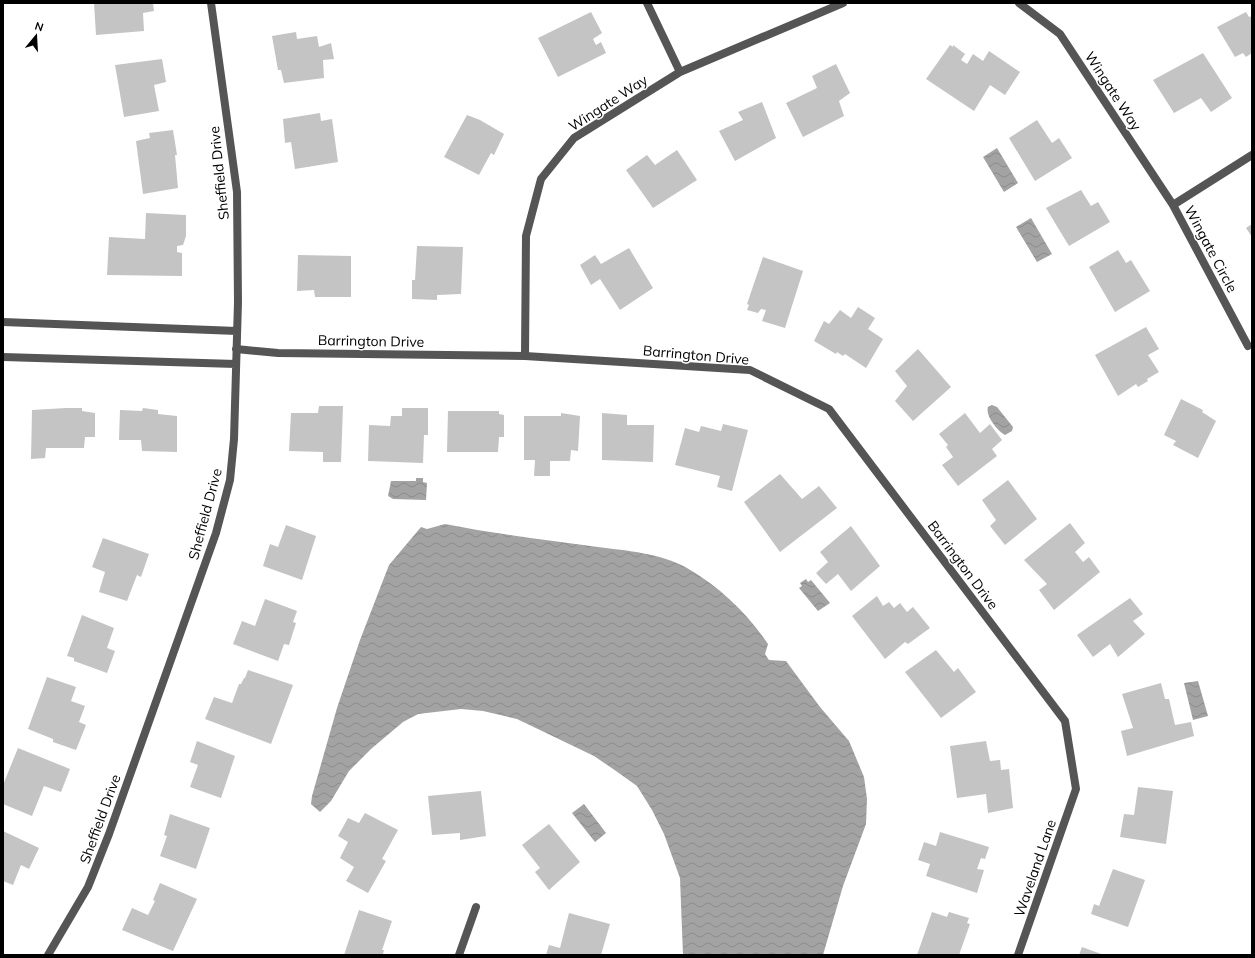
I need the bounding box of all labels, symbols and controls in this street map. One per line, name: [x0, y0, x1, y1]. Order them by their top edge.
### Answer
north arrow: [16, 16, 56, 56]
text: N: [33, 19, 45, 34]
street label: Wingate Way: [1081, 48, 1146, 134]
street label: Wingate Way: [565, 70, 651, 135]
street label: Sheffield Drive: [205, 125, 233, 221]
street label: Wingate Circle: [1181, 202, 1241, 296]
street label: Barrington Drive: [318, 331, 424, 351]
street label: Barrington Drive: [642, 341, 750, 369]
street label: Sheffield Drive: [184, 466, 226, 562]
street label: Barrington Drive: [924, 517, 1002, 613]
street label: Sheffield Drive: [75, 772, 125, 866]
street label: Waveland Lane: [1010, 817, 1060, 919]

